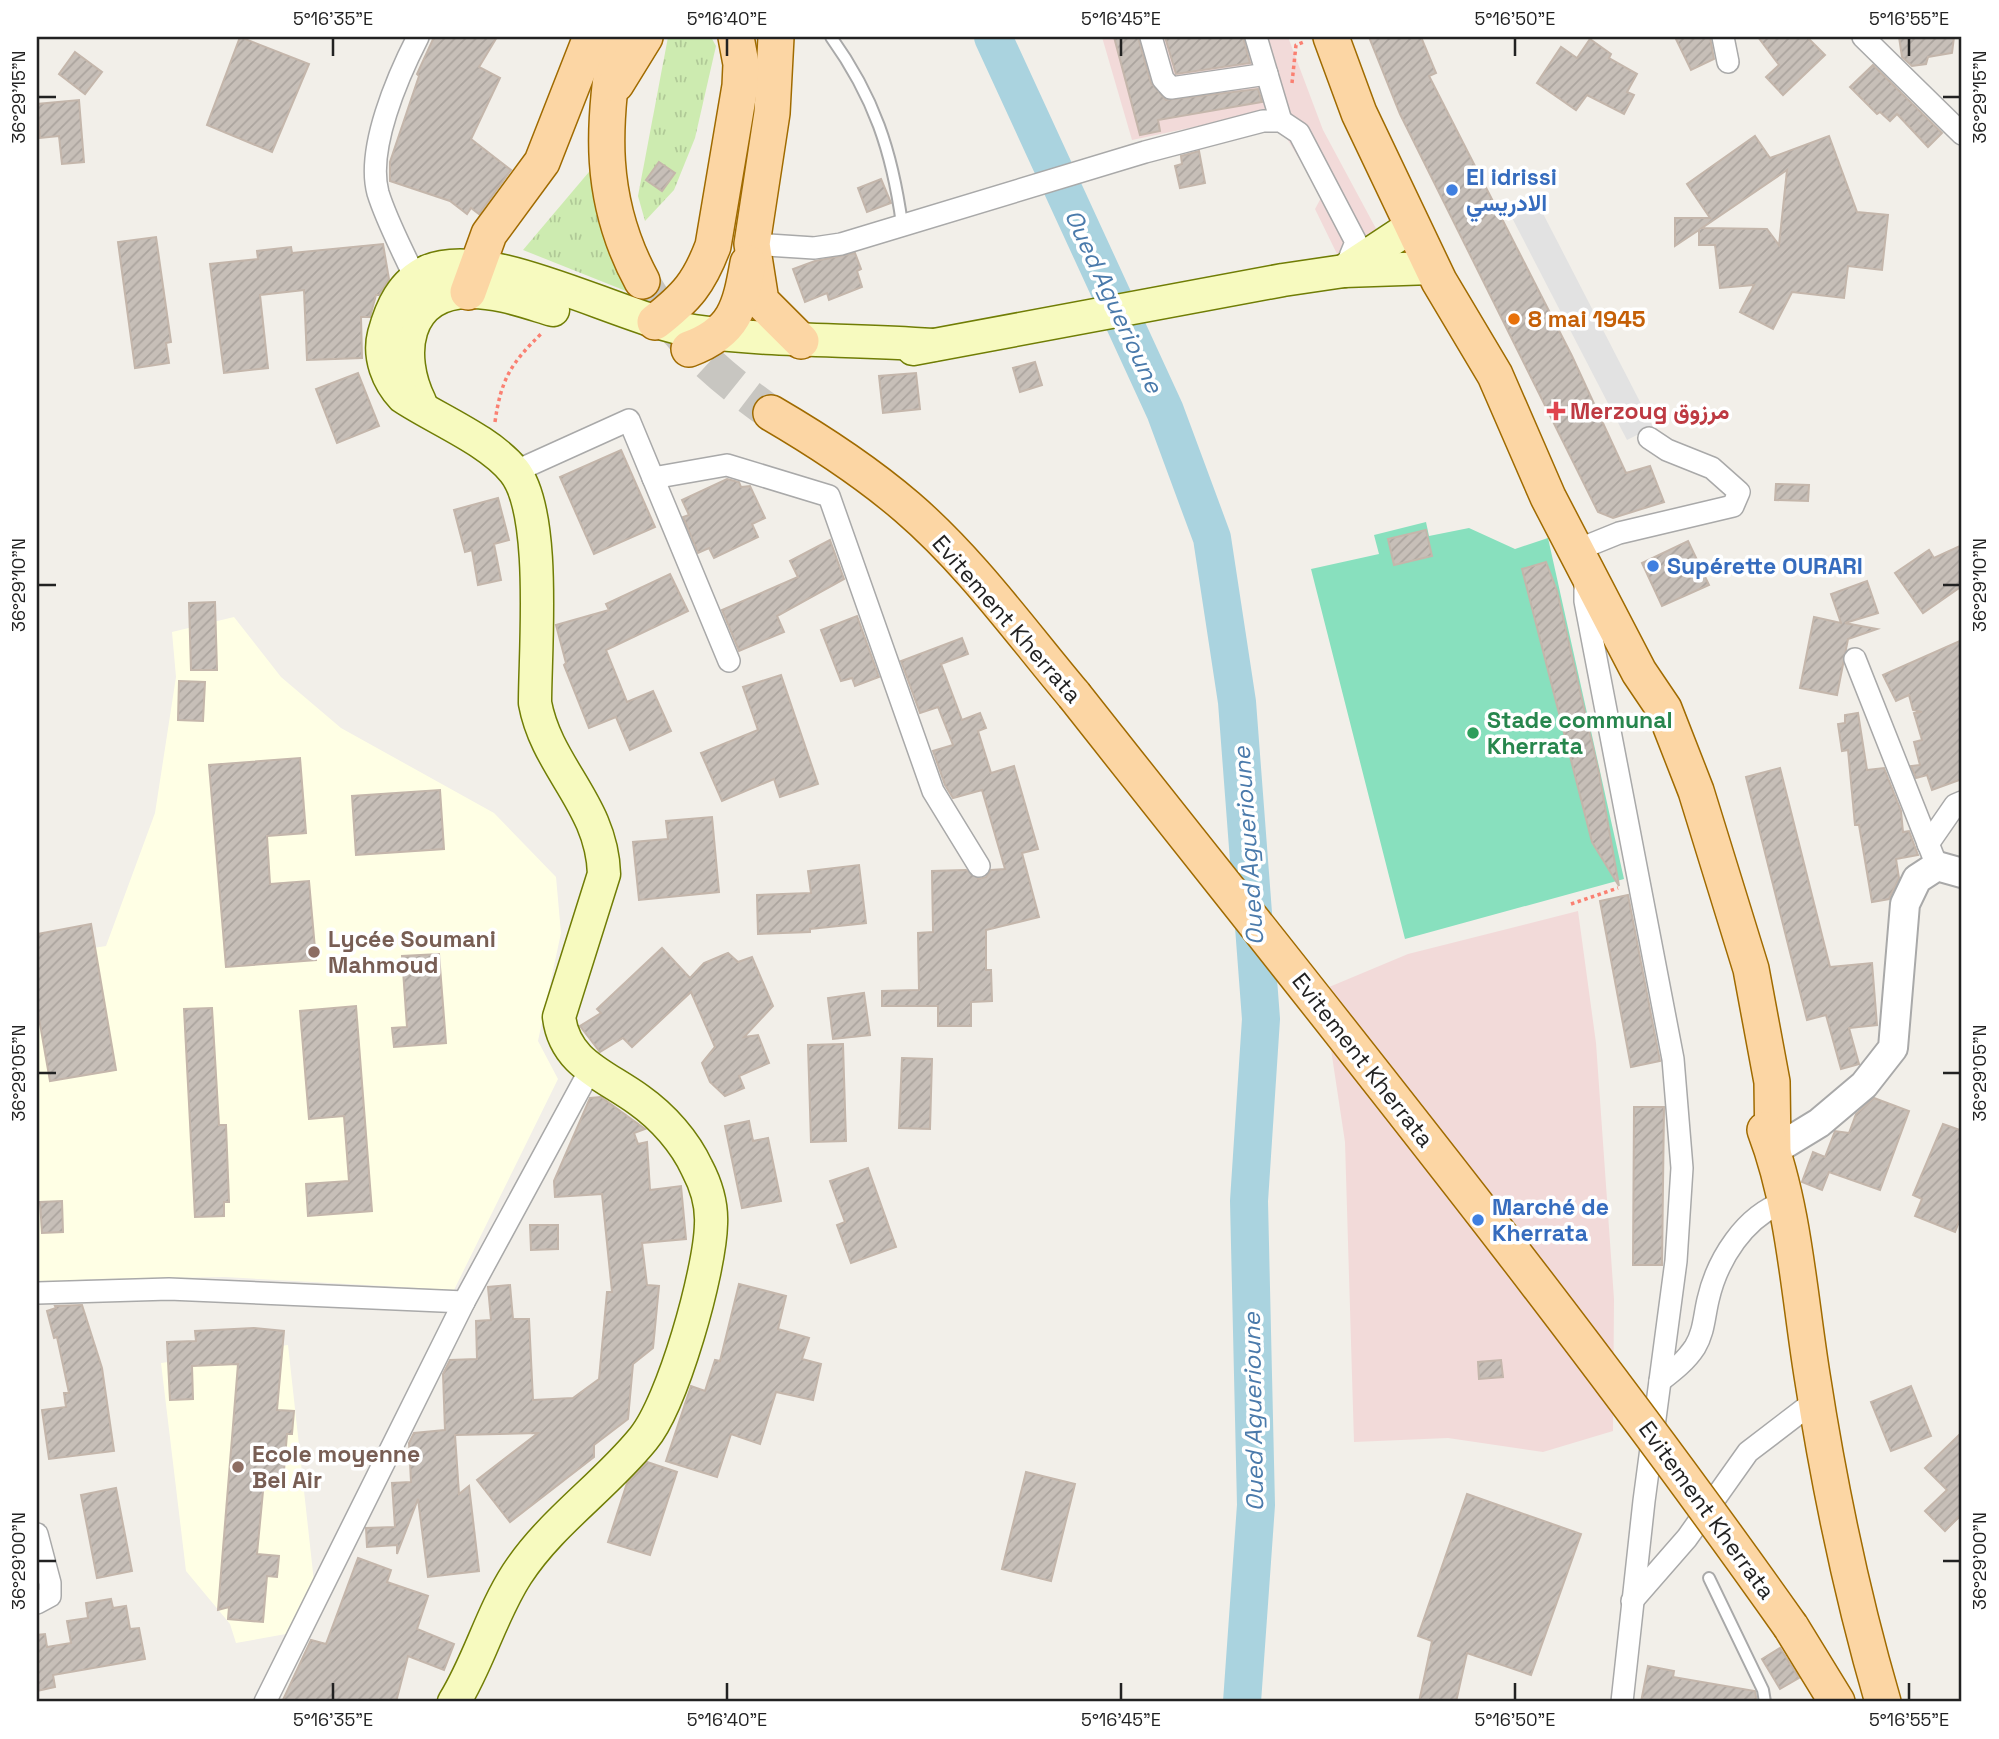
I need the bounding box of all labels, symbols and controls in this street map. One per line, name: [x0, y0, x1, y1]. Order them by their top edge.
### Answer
text: 5°16'35"E: [293, 7, 373, 30]
text: 5°16'40"E: [687, 7, 767, 30]
text: 5°16'45"E: [1081, 7, 1161, 30]
text: 5°16'50"E: [1475, 7, 1555, 30]
text: 5°16'55"E: [1869, 7, 1949, 30]
text: 36°29'15"N: [7, 51, 30, 144]
text: 36°29'15"N: [1968, 51, 1991, 144]
place label: El idrissi الادريسي: [1466, 162, 1557, 223]
marker: El idrissi الادريسي: [1444, 182, 1460, 198]
water label: Oued Aguerioune: [1058, 204, 1170, 398]
place label: 8 mai 1945: [1528, 304, 1646, 334]
marker: 8 mai 1945: [1506, 311, 1522, 327]
place label: Merzoug مرزوق: [1570, 396, 1729, 426]
marker: Merzoug مرزوق: [1548, 403, 1564, 419]
street label: Evitement Kherrata: [926, 529, 1088, 709]
text: 36°29'10"N: [7, 538, 30, 632]
text: 36°29'10"N: [1968, 538, 1991, 632]
place label: Supérette OURARI: [1667, 551, 1863, 581]
marker: Supérette OURARI: [1645, 558, 1661, 574]
place label: Stade communal Kherrata: [1487, 705, 1673, 761]
marker: Stade communal Kherrata: [1465, 725, 1481, 741]
water label: Oued Aguerioune: [1226, 745, 1270, 946]
place label: Lycée Soumani Mahmoud: [328, 924, 496, 980]
marker: Lycée Soumani Mahmoud: [306, 944, 322, 960]
street label: Evitement Kherrata: [1286, 967, 1440, 1153]
text: 36°29'05"N: [7, 1024, 30, 1122]
text: 36°29'05"N: [1968, 1024, 1991, 1122]
place label: Marché de Kherrata: [1492, 1192, 1609, 1248]
marker: Marché de Kherrata: [1470, 1212, 1486, 1228]
water label: Oued Aguerioune: [1236, 1311, 1270, 1512]
street label: Evitement Kherrata: [1632, 1415, 1782, 1605]
place label: Ecole moyenne Bel Air: [252, 1439, 420, 1495]
marker: Ecole moyenne Bel Air: [230, 1459, 246, 1475]
text: 36°29'00"N: [7, 1512, 30, 1610]
text: 36°29'00"N: [1968, 1512, 1991, 1610]
text: 5°16'35"E: [293, 1708, 373, 1731]
text: 5°16'40"E: [687, 1708, 767, 1731]
text: 5°16'45"E: [1081, 1708, 1161, 1731]
text: 5°16'50"E: [1475, 1708, 1555, 1731]
text: 5°16'55"E: [1869, 1708, 1949, 1731]

